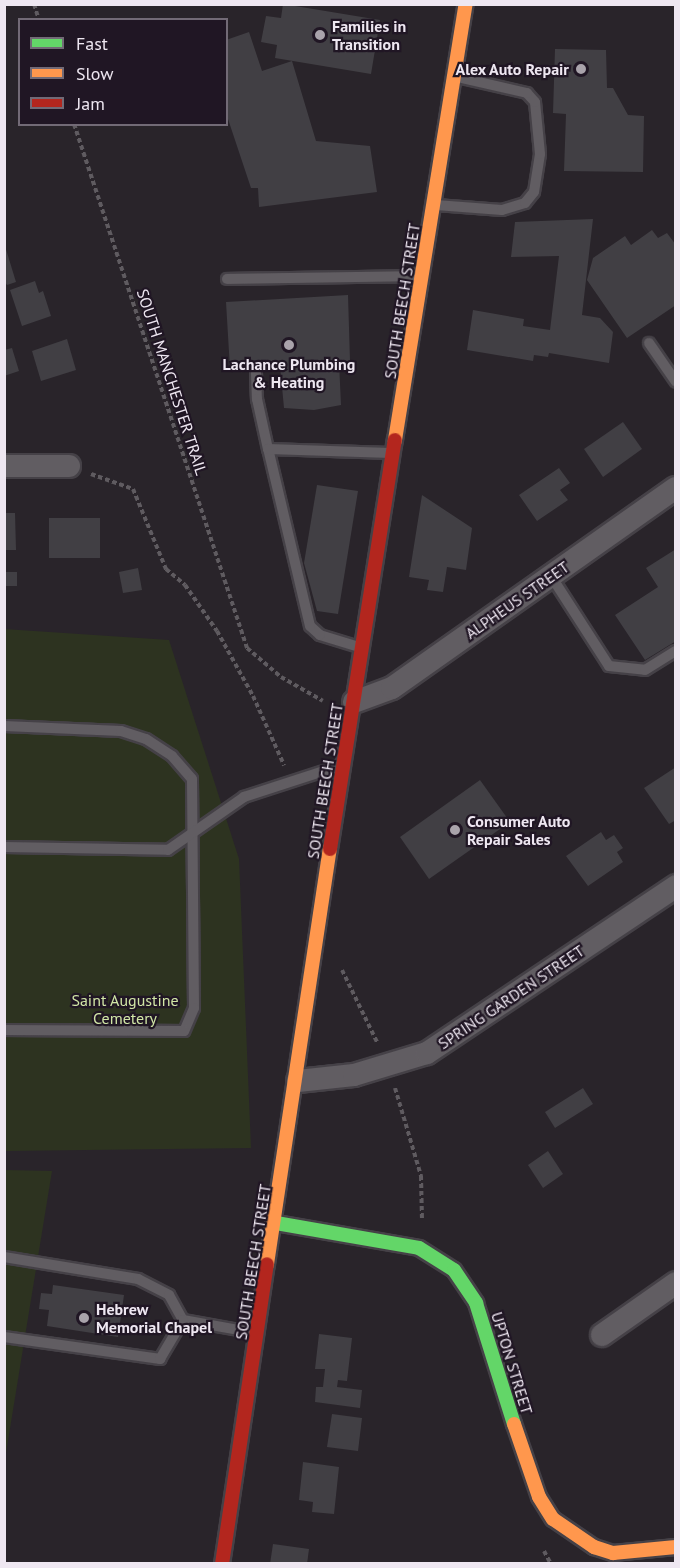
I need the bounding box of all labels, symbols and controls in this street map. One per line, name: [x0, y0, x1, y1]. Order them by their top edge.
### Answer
place label: Families in Transition: [332, 16, 406, 54]
legend: [18, 18, 228, 126]
marker: Families in Transition: [313, 28, 327, 42]
text: Fast: [76, 32, 108, 55]
place label: Alex Auto Repair: [454, 59, 569, 79]
text: Slow: [76, 62, 114, 85]
marker: Alex Auto Repair: [574, 62, 588, 76]
text: Jam: [76, 92, 105, 115]
street label: SOUTH BEECH STREET: [380, 222, 424, 380]
street label: SOUTH MANCHESTER TRAIL: [133, 286, 211, 478]
marker: Lachance Plumbing & Heating: [282, 338, 296, 352]
place label: Lachance Plumbing & Heating: [223, 354, 355, 392]
street label: ALPHEUS STREET: [462, 557, 572, 643]
street label: SOUTH BEECH STREET: [303, 702, 347, 860]
place label: Consumer Auto Repair Sales: [467, 811, 571, 849]
marker: Consumer Auto Repair Sales: [448, 823, 462, 837]
street label: SPRING GARDEN STREET: [434, 941, 588, 1053]
park label: Saint Augustine Cemetery: [71, 990, 179, 1028]
street label: SOUTH BEECH STREET: [231, 1183, 275, 1341]
place label: Hebrew Memorial Chapel: [96, 1299, 212, 1337]
street label: UPTON STREET: [487, 1309, 537, 1417]
marker: Hebrew Memorial Chapel: [77, 1311, 91, 1325]

